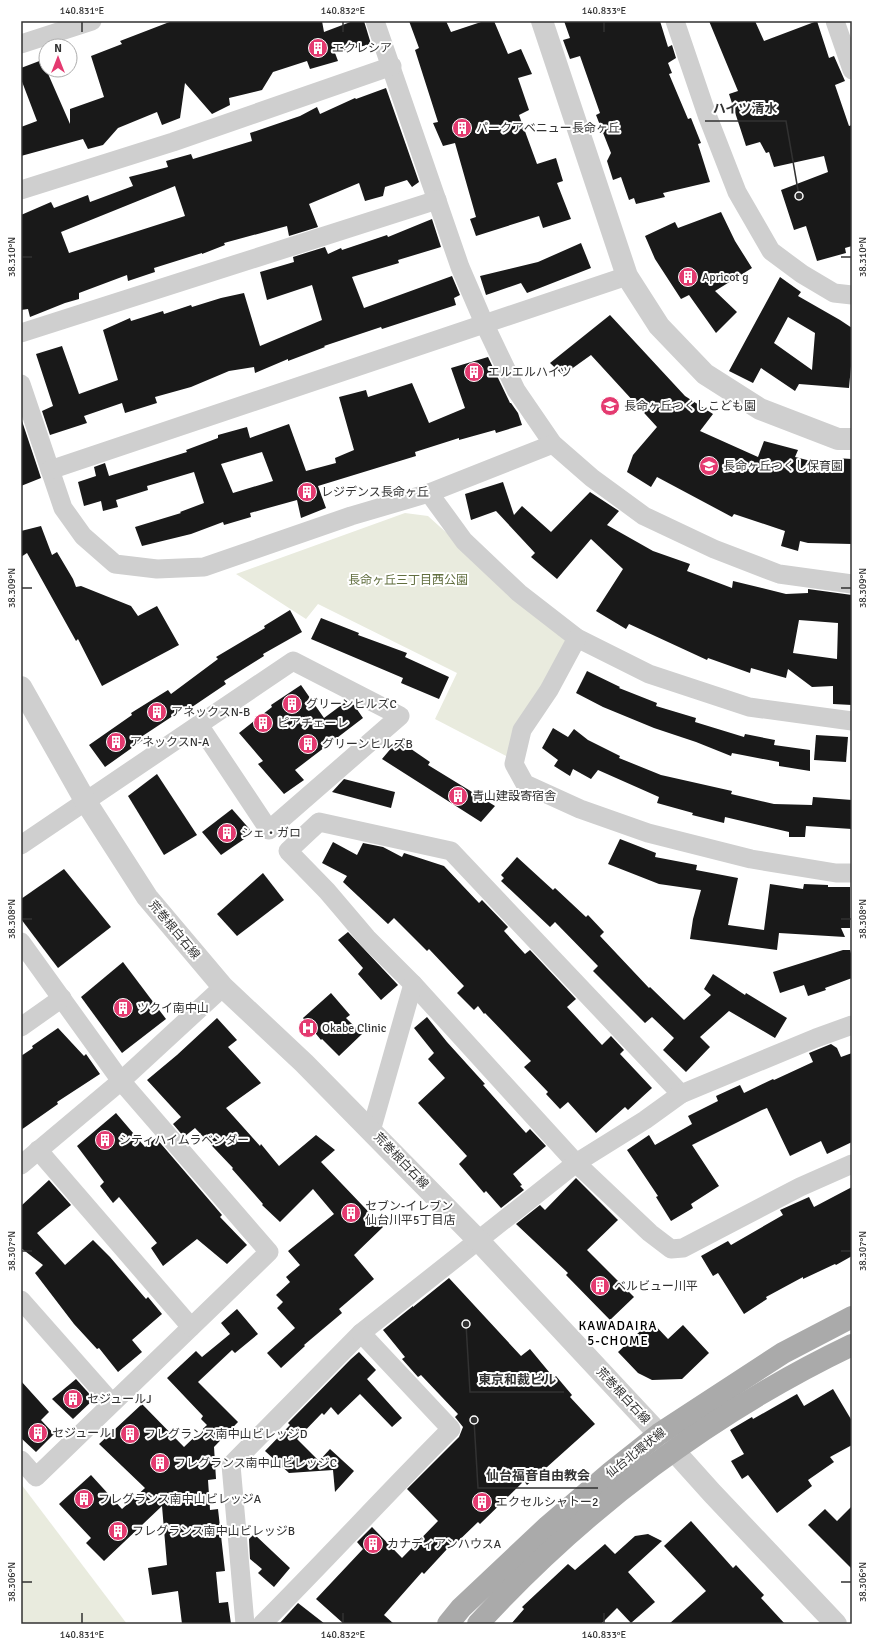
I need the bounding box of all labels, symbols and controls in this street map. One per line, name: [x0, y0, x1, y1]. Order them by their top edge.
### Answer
text: 140.831°E: [60, 5, 105, 17]
text: 140.832°E: [321, 5, 366, 17]
text: 140.833°E: [582, 5, 627, 17]
building icon: エクレシア: [307, 37, 329, 59]
north arrow: [38, 38, 78, 78]
place label: エクレシア: [332, 41, 392, 56]
text: N: [54, 42, 62, 55]
callout: ハイツ清水: [705, 96, 786, 121]
text: ハイツ清水: [713, 101, 777, 117]
building icon: パークアベニュー長命ヶ丘: [451, 117, 473, 139]
place label: パークアベニュー長命ヶ丘: [476, 121, 620, 136]
text: 38.310°N: [6, 237, 18, 277]
text: 38.310°N: [857, 237, 869, 277]
building icon: Apricot g: [677, 266, 699, 288]
place label: Apricot g: [702, 270, 748, 285]
building icon: エルエルハイツ: [463, 361, 485, 383]
place label: エルエルハイツ: [488, 365, 572, 380]
school or university icon: 長命ヶ丘つくしこども園: [599, 395, 621, 417]
place label: 長命ヶ丘つくしこども園: [624, 399, 756, 414]
school or university icon: 長命ヶ丘つくし保育園: [698, 455, 720, 477]
place label: 長命ヶ丘つくし保育園: [723, 459, 843, 474]
building icon: レジデンス長命ヶ丘: [296, 481, 318, 503]
place label: レジデンス長命ヶ丘: [321, 485, 429, 500]
text: 38.309°N: [6, 568, 18, 608]
text: 38.309°N: [857, 568, 869, 608]
park label: 長命ヶ丘三丁目西公園: [348, 573, 468, 588]
building icon: グリーンヒルズC: [281, 693, 303, 715]
place label: グリーンヒルズC: [306, 697, 397, 712]
building icon: アネックスN-B: [146, 701, 168, 723]
place label: アネックスN-B: [171, 705, 250, 720]
building icon: ピアチェーレ: [252, 712, 274, 734]
place label: ピアチェーレ: [277, 716, 349, 731]
building icon: アネックスN-A: [105, 731, 127, 753]
building icon: グリーンヒルズB: [297, 733, 319, 755]
place label: アネックスN-A: [130, 735, 210, 750]
place label: グリーンヒルズB: [322, 737, 413, 752]
building icon: 青山建設寄宿舎: [447, 785, 469, 807]
place label: 青山建設寄宿舎: [472, 789, 556, 804]
building icon: シェ・ガロ: [216, 822, 238, 844]
place label: シェ・ガロ: [241, 826, 301, 841]
street label: 荒巻根白石線: [145, 898, 203, 962]
text: 38.308°N: [6, 899, 18, 939]
text: 38.308°N: [857, 899, 869, 939]
building icon: ツクイ南中山: [112, 997, 134, 1019]
place label: ツクイ南中山: [137, 1001, 209, 1016]
hospital icon: Okabe Clinic: [297, 1017, 319, 1039]
place label: Okabe Clinic: [322, 1021, 387, 1036]
building icon: シティハイムラベンダー: [94, 1129, 116, 1151]
street label: 荒巻根白石線: [371, 1130, 431, 1192]
place label: シティハイムラベンダー: [119, 1133, 249, 1148]
place label: セブン-イレブン 仙台川平5丁目店: [365, 1199, 455, 1228]
building icon: セブン-イレブン 仙台川平5丁目店: [340, 1202, 362, 1224]
text: 38.307°N: [6, 1231, 18, 1271]
text: 38.307°N: [857, 1231, 869, 1271]
building icon: ベルビュー川平: [589, 1275, 611, 1297]
place label: ベルビュー川平: [614, 1279, 698, 1294]
district label: KAWADAIRA 5-CHOME: [579, 1318, 657, 1349]
street label: 荒巻根白石線: [593, 1365, 653, 1427]
callout: 東京和裁ビル: [470, 1367, 564, 1392]
text: 東京和裁ビル: [478, 1372, 556, 1388]
building icon: セジュールJ: [62, 1388, 84, 1410]
place label: セジュールJ: [87, 1392, 152, 1407]
building icon: セジュールI: [27, 1422, 49, 1444]
building icon: フレグランス南中山ビレッジD: [119, 1423, 141, 1445]
street label: 仙台北環状線: [603, 1425, 669, 1481]
place label: セジュールI: [52, 1426, 115, 1441]
place label: フレグランス南中山ビレッジD: [144, 1427, 308, 1442]
building icon: フレグランス南中山ビレッジC: [149, 1452, 171, 1474]
place label: フレグランス南中山ビレッジC: [174, 1456, 337, 1471]
callout: 仙台福音自由教会: [478, 1463, 598, 1488]
text: 仙台福音自由教会: [486, 1468, 590, 1484]
building icon: フレグランス南中山ビレッジA: [73, 1488, 95, 1510]
building icon: エクセルシャトー2: [471, 1491, 493, 1513]
place label: フレグランス南中山ビレッジA: [98, 1492, 262, 1507]
place label: エクセルシャトー2: [496, 1495, 598, 1510]
building icon: フレグランス南中山ビレッジB: [107, 1520, 129, 1542]
place label: フレグランス南中山ビレッジB: [132, 1524, 295, 1539]
building icon: カナディアンハウスA: [362, 1533, 384, 1555]
place label: カナディアンハウスA: [387, 1537, 502, 1552]
text: 38.306°N: [6, 1562, 18, 1602]
text: 38.306°N: [857, 1562, 869, 1602]
text: 140.831°E: [60, 1629, 105, 1641]
text: 140.832°E: [321, 1629, 366, 1641]
text: 140.833°E: [582, 1629, 627, 1641]

